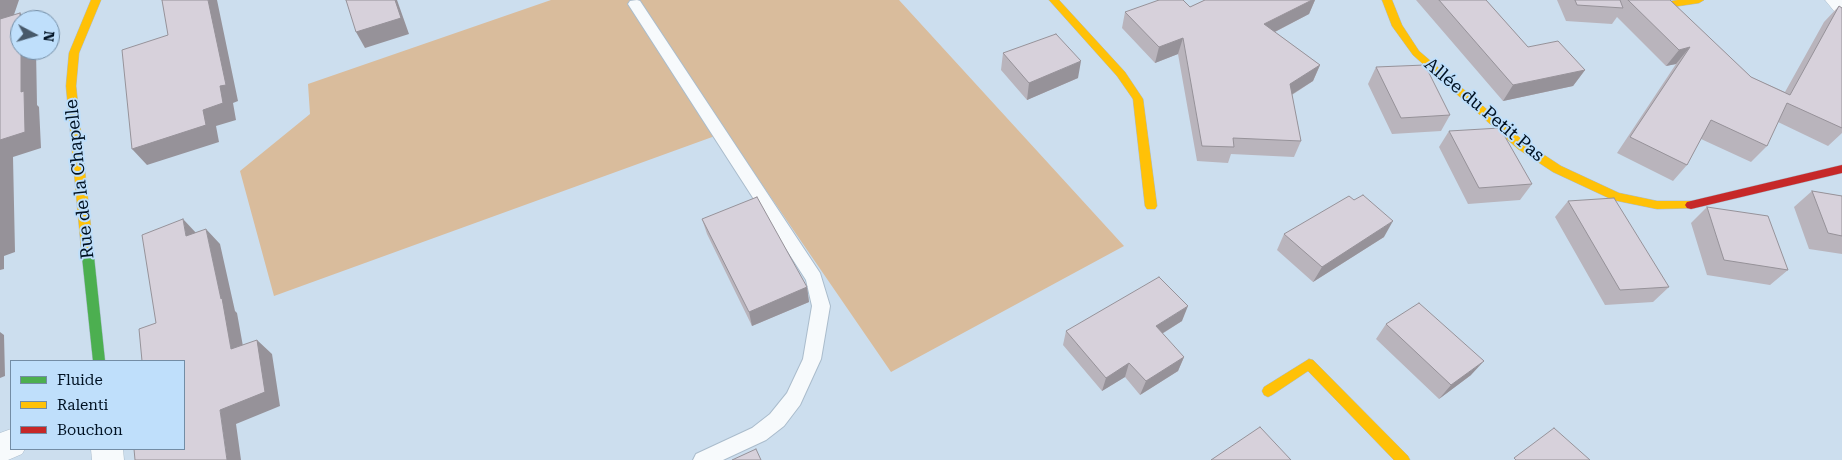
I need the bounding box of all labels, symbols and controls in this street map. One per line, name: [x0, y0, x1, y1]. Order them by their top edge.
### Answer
north arrow: [10, 10, 60, 60]
text: N: [40, 30, 57, 43]
street label: Allée du Petit Pas: [1420, 54, 1548, 166]
street label: Rue de la Chapelle: [61, 98, 99, 260]
legend: [10, 360, 185, 450]
text: Fluide: [57, 371, 103, 389]
text: Ralenti: [57, 396, 108, 414]
text: Bouchon: [57, 421, 123, 439]

